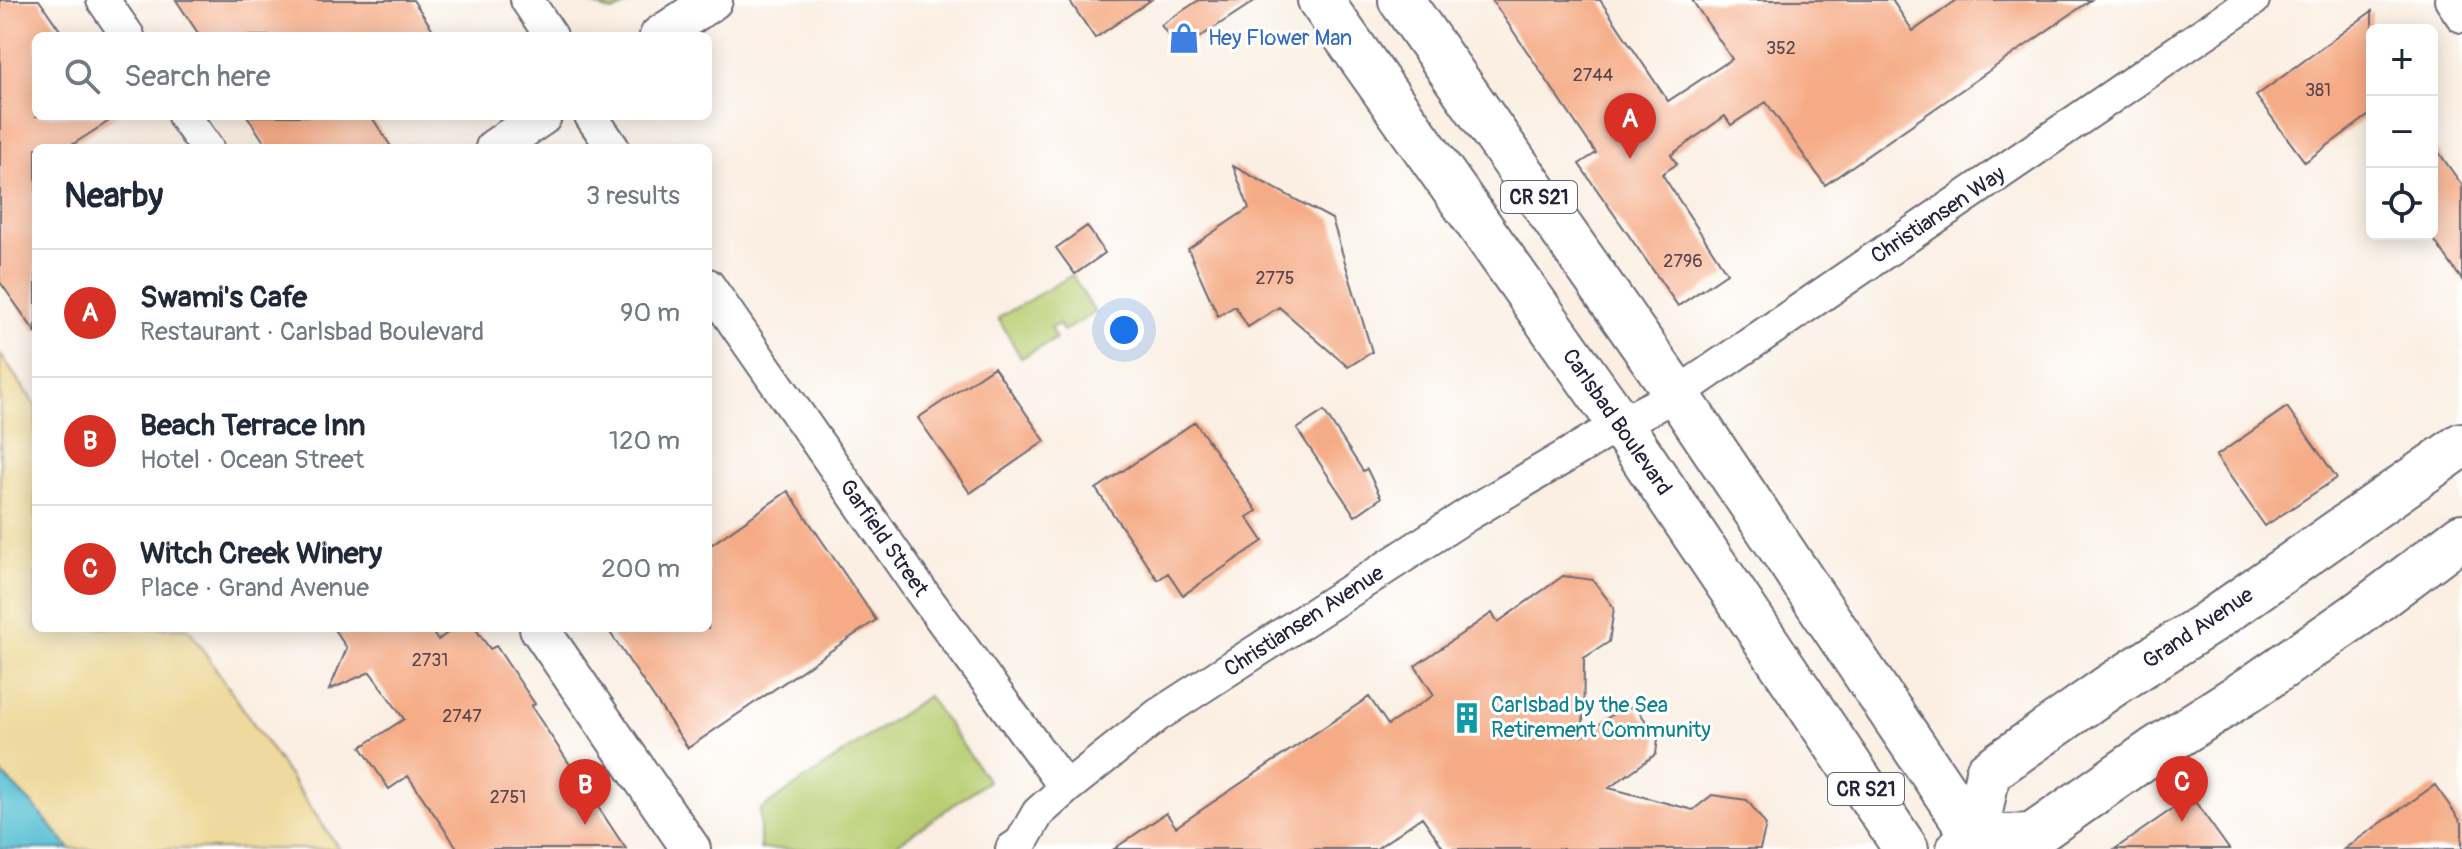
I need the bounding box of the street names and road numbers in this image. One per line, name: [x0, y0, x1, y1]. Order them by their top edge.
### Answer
street label: Christiansen Way: [1866, 160, 2010, 270]
road number: CR S21: [1501, 181, 1577, 213]
street label: Carlsbad Boulevard: [1556, 343, 1678, 501]
street label: Garfield Street: [833, 474, 935, 602]
street label: Christiansen Avenue: [1219, 559, 1389, 683]
street label: Grand Avenue: [2137, 581, 2259, 675]
road number: CR S21: [1828, 773, 1904, 805]

